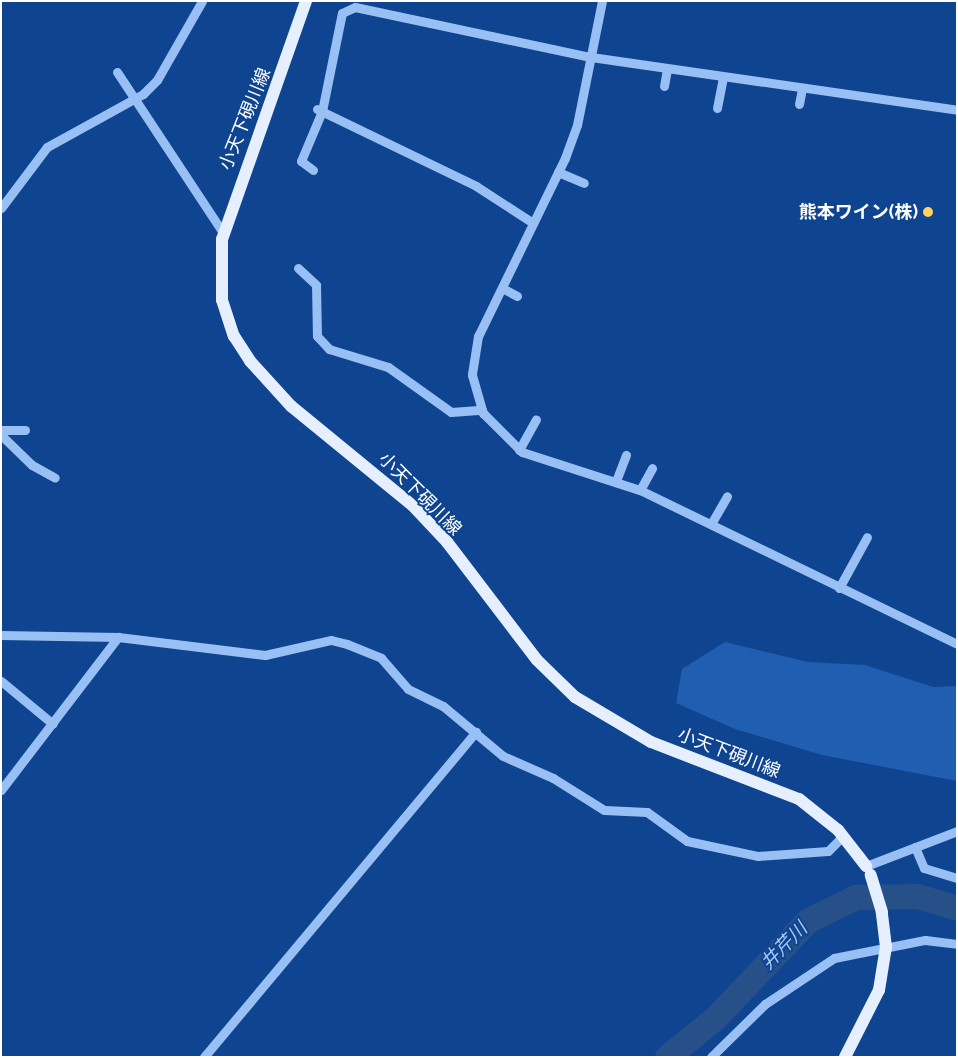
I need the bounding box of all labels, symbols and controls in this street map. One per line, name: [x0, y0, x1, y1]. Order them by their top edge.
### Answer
street label: 小天下硯川線: [215, 65, 275, 173]
place label: 熊本ワイン(株): [799, 201, 918, 223]
marker: 熊本ワイン(株): [922, 206, 934, 218]
street label: 小天下硯川線: [374, 448, 466, 540]
street label: 小天下硯川線: [675, 724, 783, 782]
water label: 井芹川: [756, 918, 812, 974]

